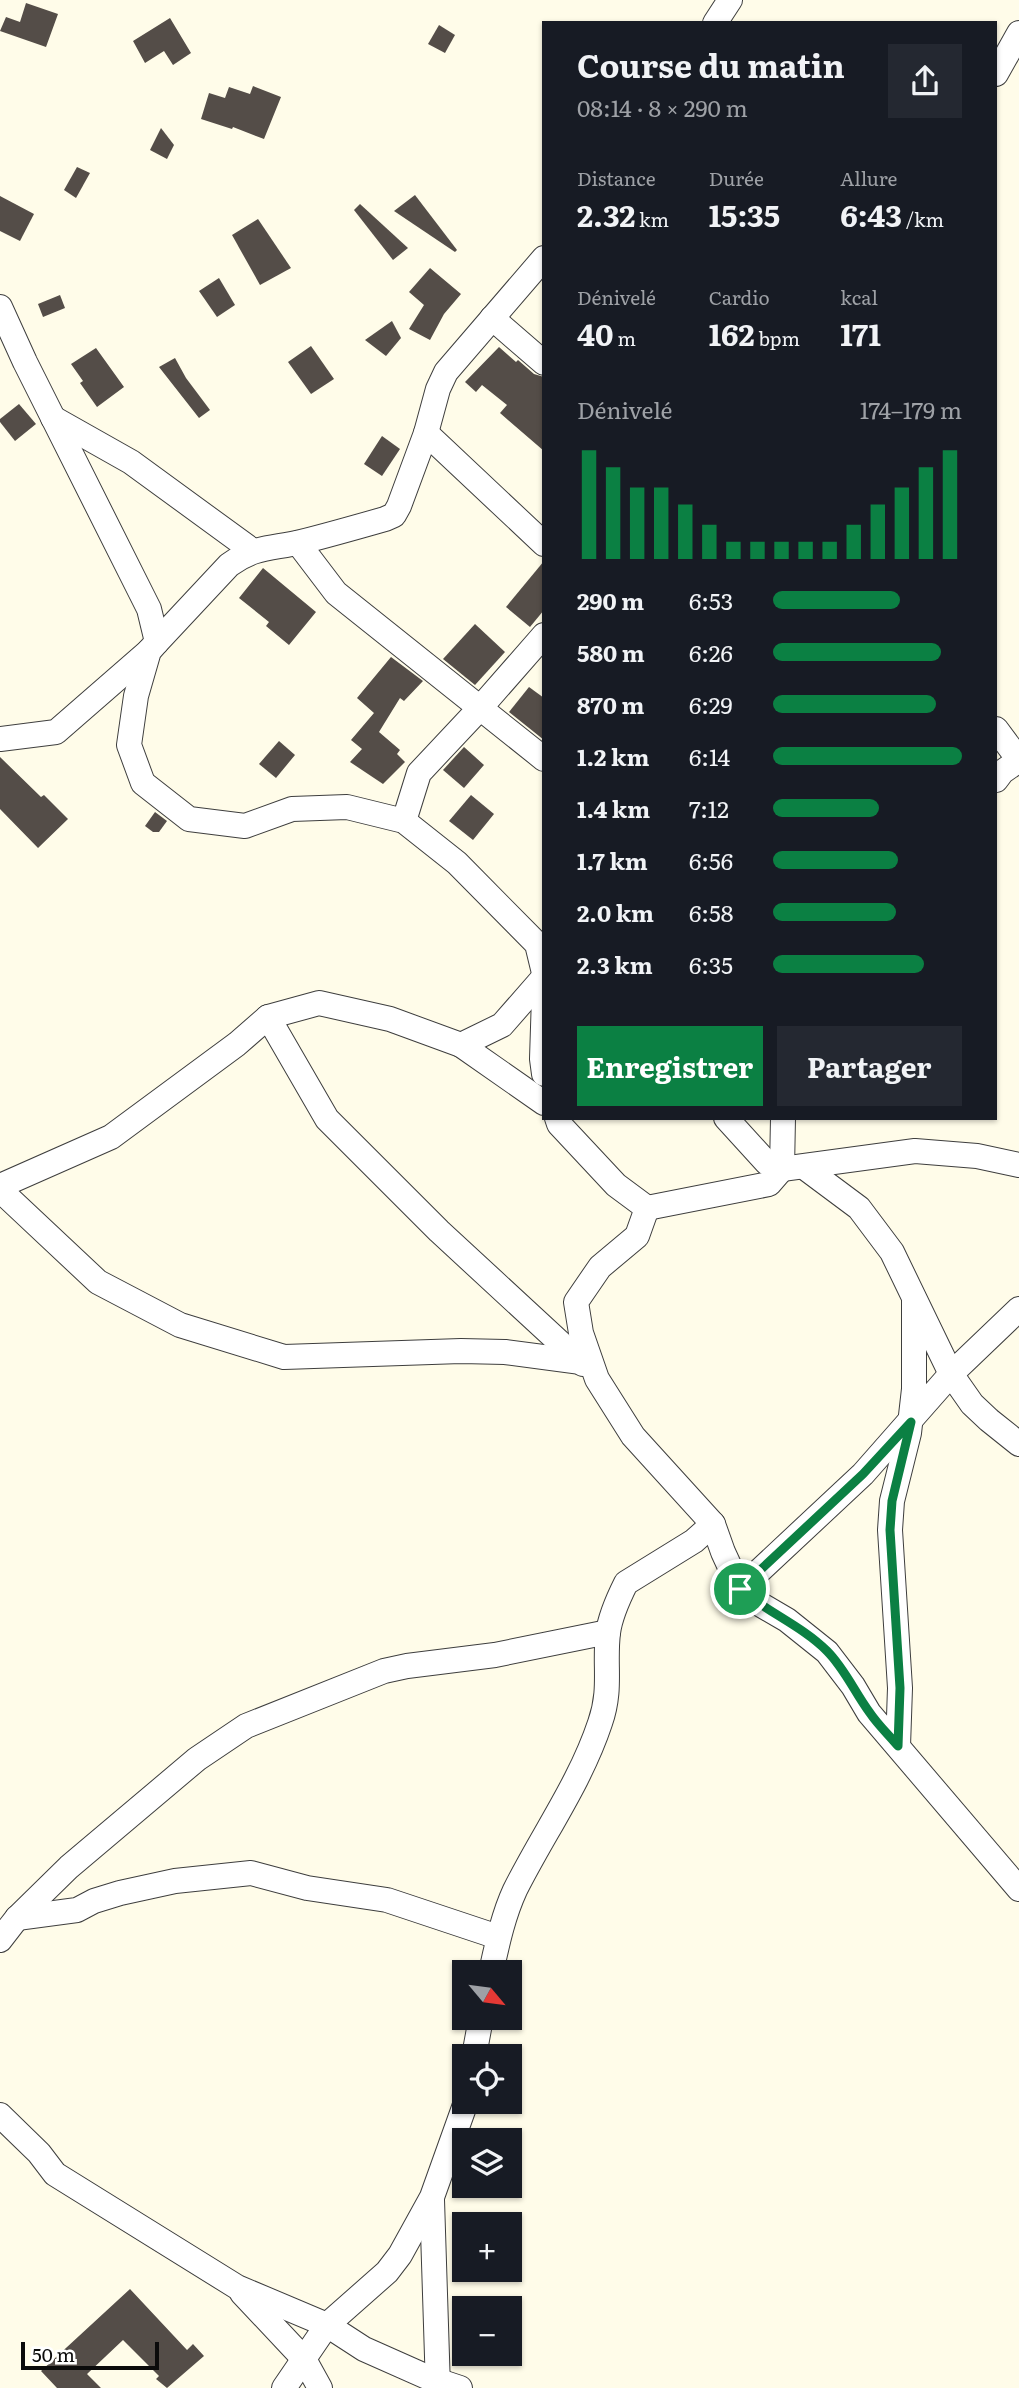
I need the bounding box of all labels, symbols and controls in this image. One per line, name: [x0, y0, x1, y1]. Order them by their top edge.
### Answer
text: Course du matin: [577, 40, 845, 88]
button: share: [888, 44, 962, 118]
text: 08:14 · 8 × 290 m: [577, 90, 748, 124]
text: Distance: [577, 164, 656, 192]
text: Durée: [709, 164, 764, 192]
text: Allure: [840, 164, 897, 192]
text: 2.32: [577, 192, 635, 236]
text: 15:35: [709, 192, 780, 236]
text: 6:43: [840, 192, 902, 236]
text: km: [635, 205, 669, 233]
text: /km: [902, 205, 944, 233]
text: Dénivelé: [577, 283, 656, 311]
text: Cardio: [709, 283, 770, 311]
text: kcal: [840, 283, 878, 311]
text: 40: [577, 311, 614, 355]
text: 162: [709, 311, 755, 355]
text: 171: [840, 311, 881, 355]
text: m: [614, 324, 636, 352]
text: bpm: [755, 324, 800, 352]
text: Dénivelé: [577, 392, 673, 426]
text: 174–179 m: [860, 392, 962, 426]
text: 290 m: [577, 583, 644, 617]
text: 6:53: [689, 583, 733, 617]
text: 580 m: [577, 635, 645, 669]
text: 6:26: [689, 635, 733, 669]
text: 870 m: [577, 687, 644, 721]
text: 6:29: [689, 687, 732, 721]
text: 1.2 km: [577, 739, 649, 773]
text: 6:14: [689, 739, 730, 773]
text: 1.4 km: [577, 791, 650, 825]
text: 7:12: [689, 791, 729, 825]
text: 1.7 km: [577, 843, 648, 877]
text: 6:56: [689, 843, 733, 877]
text: 2.0 km: [577, 895, 654, 929]
text: 6:58: [689, 895, 733, 929]
text: 2.3 km: [577, 947, 653, 981]
text: 6:35: [689, 947, 733, 981]
button: Enregistrer: [577, 1026, 763, 1106]
button: Partager: [777, 1026, 962, 1106]
pin: [710, 1559, 770, 1619]
icon: arrive: [721, 1570, 759, 1608]
north arrow: [452, 1960, 522, 2030]
map controls: [452, 1960, 522, 2366]
button: locate: [452, 2044, 522, 2114]
button: layers: [452, 2128, 522, 2198]
button: +: [452, 2212, 522, 2282]
button: −: [452, 2296, 522, 2366]
scale bar: [21, 2339, 159, 2371]
text: 50 m: [32, 2340, 75, 2368]

